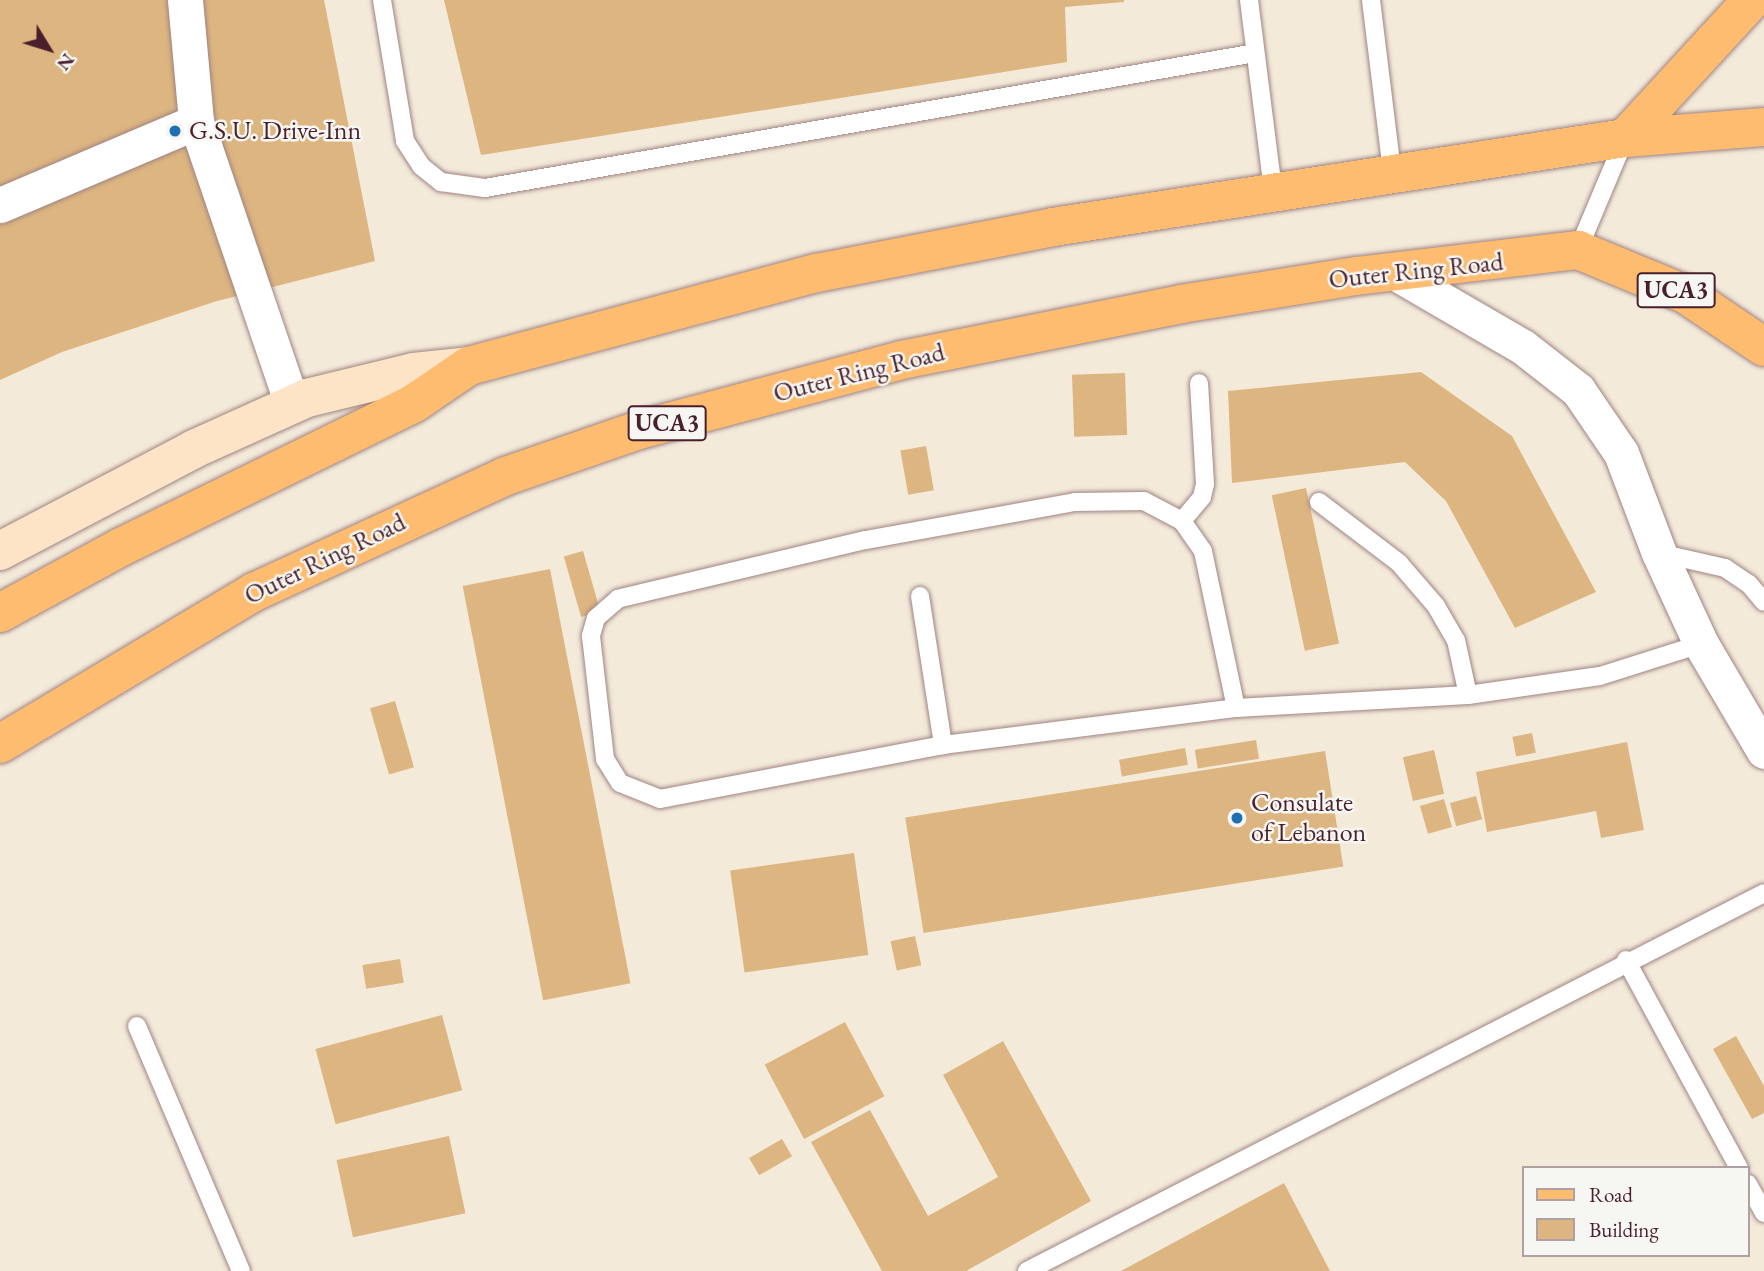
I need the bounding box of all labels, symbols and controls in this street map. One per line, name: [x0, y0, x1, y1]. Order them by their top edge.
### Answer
north arrow: [14, 14, 84, 84]
text: N: [51, 48, 81, 76]
place label: G.S.U. Drive-Inn: [189, 115, 361, 147]
marker: G.S.U. Drive-Inn: [167, 123, 183, 139]
street label: Outer Ring Road: [1327, 246, 1505, 296]
road number: UCA3: [1636, 270, 1716, 310]
street label: Outer Ring Road: [770, 337, 948, 409]
road number: UCA3: [627, 402, 707, 444]
street label: Outer Ring Road: [239, 507, 411, 611]
place label: Consulate of Lebanon: [1251, 787, 1366, 848]
marker: Consulate of Lebanon: [1229, 810, 1245, 826]
legend: [1522, 1166, 1750, 1257]
text: Road: [1589, 1181, 1633, 1208]
text: Building: [1589, 1216, 1659, 1243]

